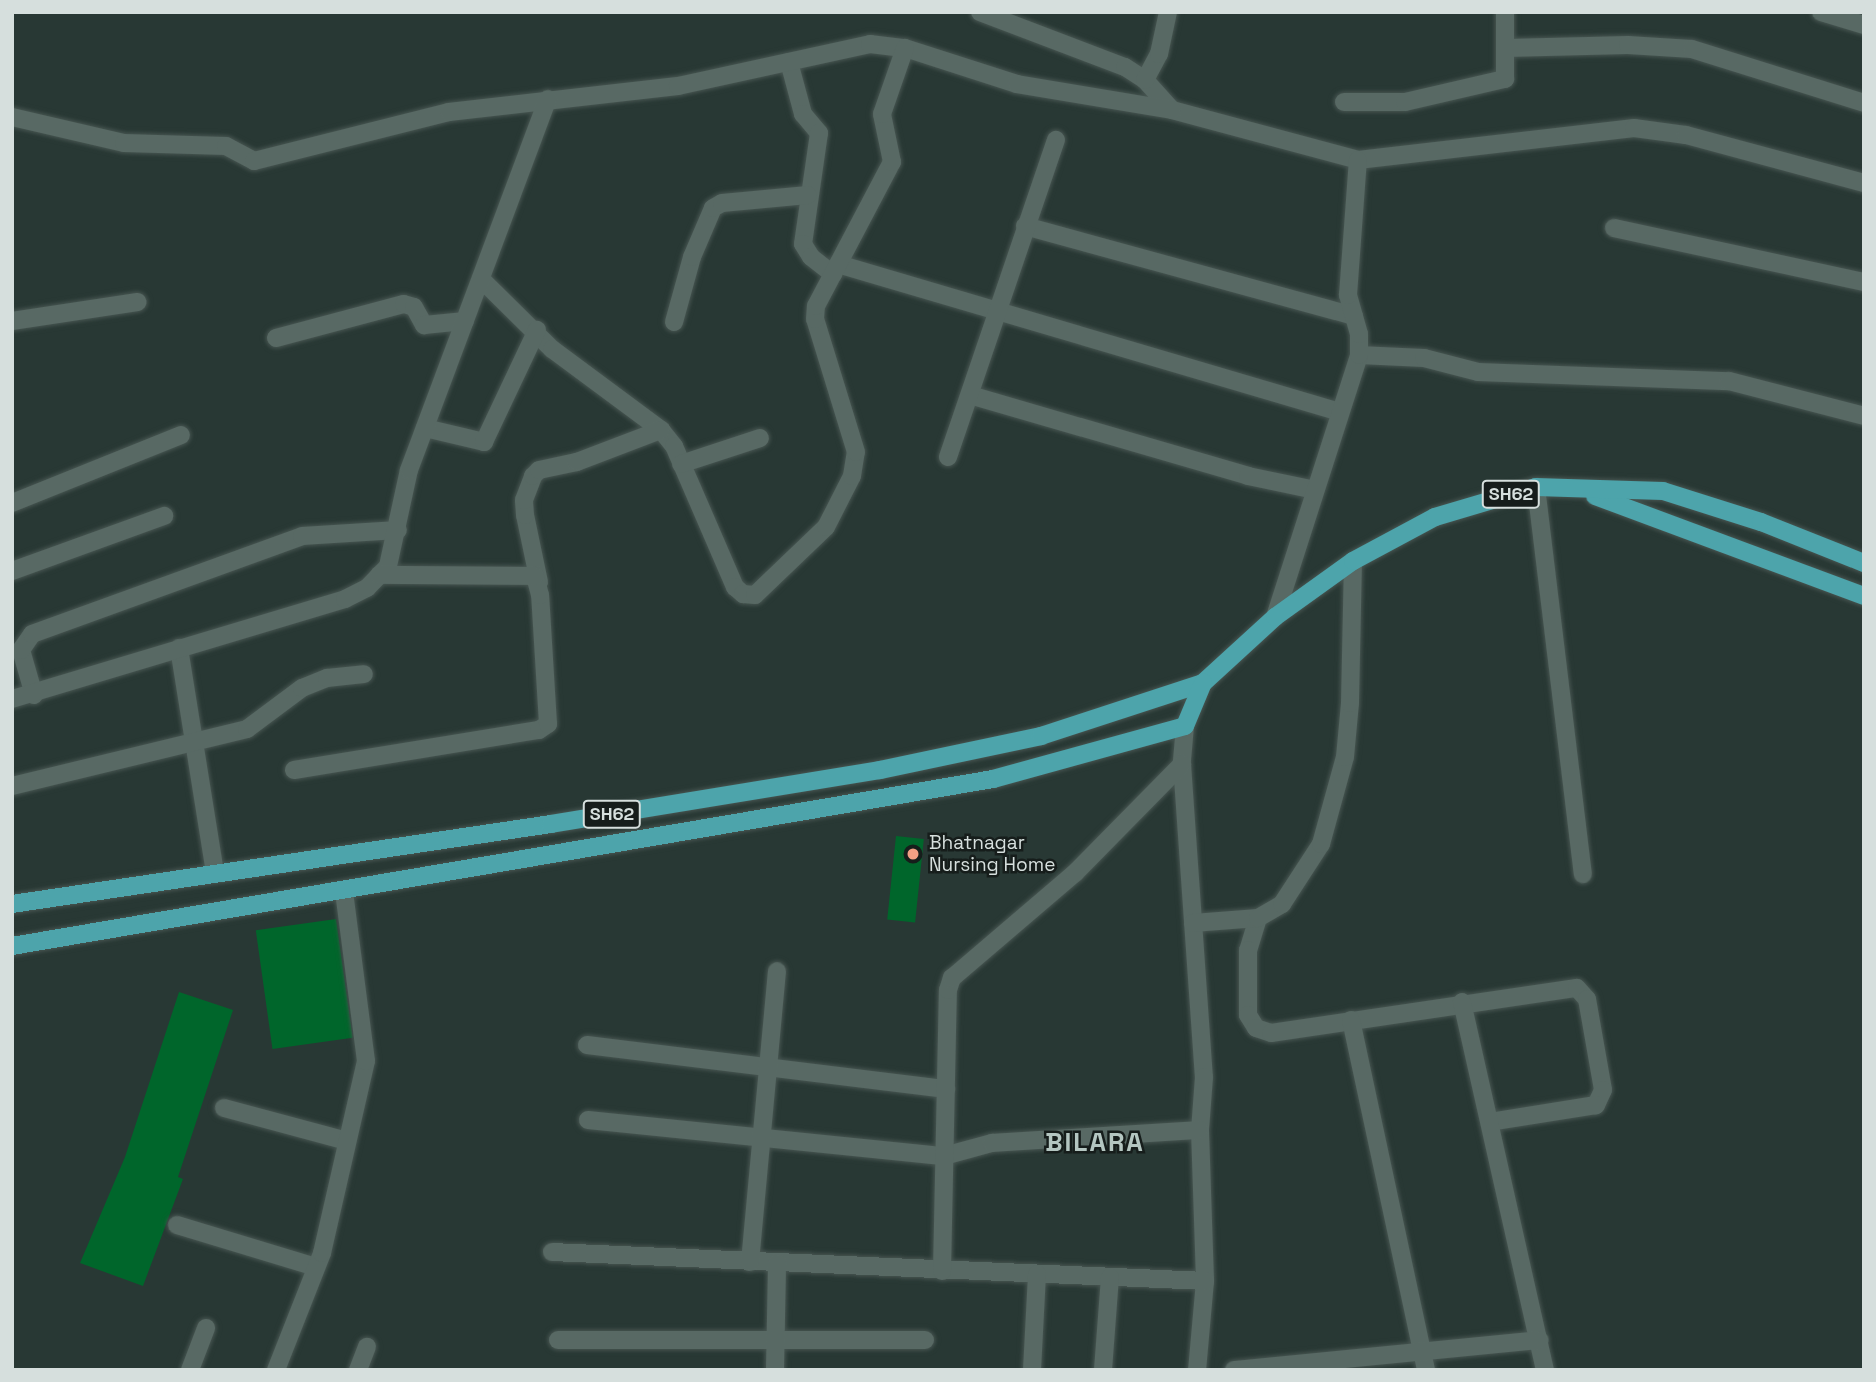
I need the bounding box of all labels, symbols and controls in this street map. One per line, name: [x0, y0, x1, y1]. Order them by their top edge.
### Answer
road number: SH62: [1481, 480, 1541, 508]
road number: SH62: [582, 800, 642, 828]
place label: Bhatnagar Nursing Home: [929, 832, 1055, 876]
marker: Bhatnagar Nursing Home: [903, 844, 923, 864]
district label: BILARA: [1046, 1127, 1144, 1159]

